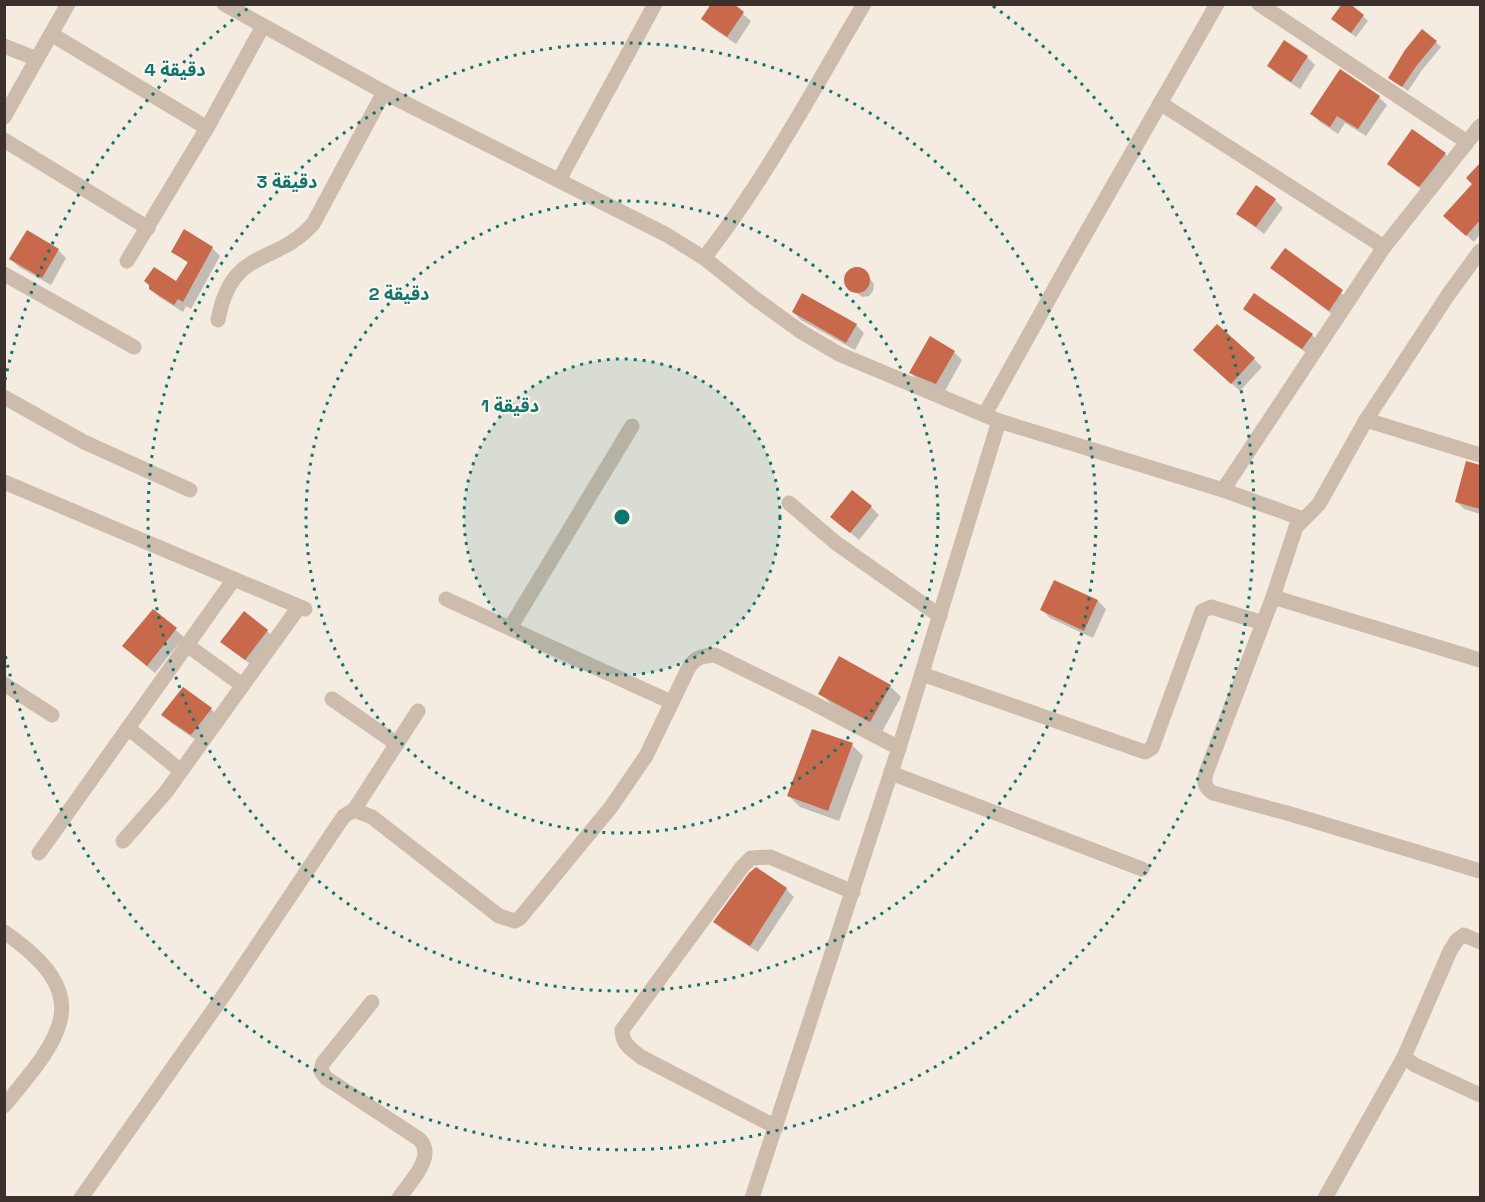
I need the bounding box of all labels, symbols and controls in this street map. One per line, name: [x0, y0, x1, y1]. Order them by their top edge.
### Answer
text: 4 دقيقة: [144, 58, 206, 81]
text: 3 دقيقة: [257, 170, 317, 193]
text: 2 دقيقة: [369, 282, 429, 305]
text: 1 دقيقة: [481, 394, 539, 417]
centre of rings: [612, 507, 632, 527]

